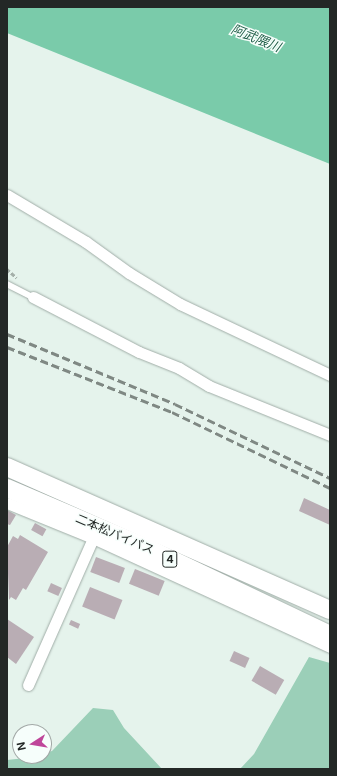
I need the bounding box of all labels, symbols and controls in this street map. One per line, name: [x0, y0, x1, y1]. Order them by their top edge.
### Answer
water label: 阿武隈川: [229, 21, 283, 55]
street label: 二本松バイパス: [74, 511, 156, 557]
road number: 4: [162, 550, 178, 568]
north arrow: [12, 724, 52, 764]
text: N: [14, 741, 29, 752]

